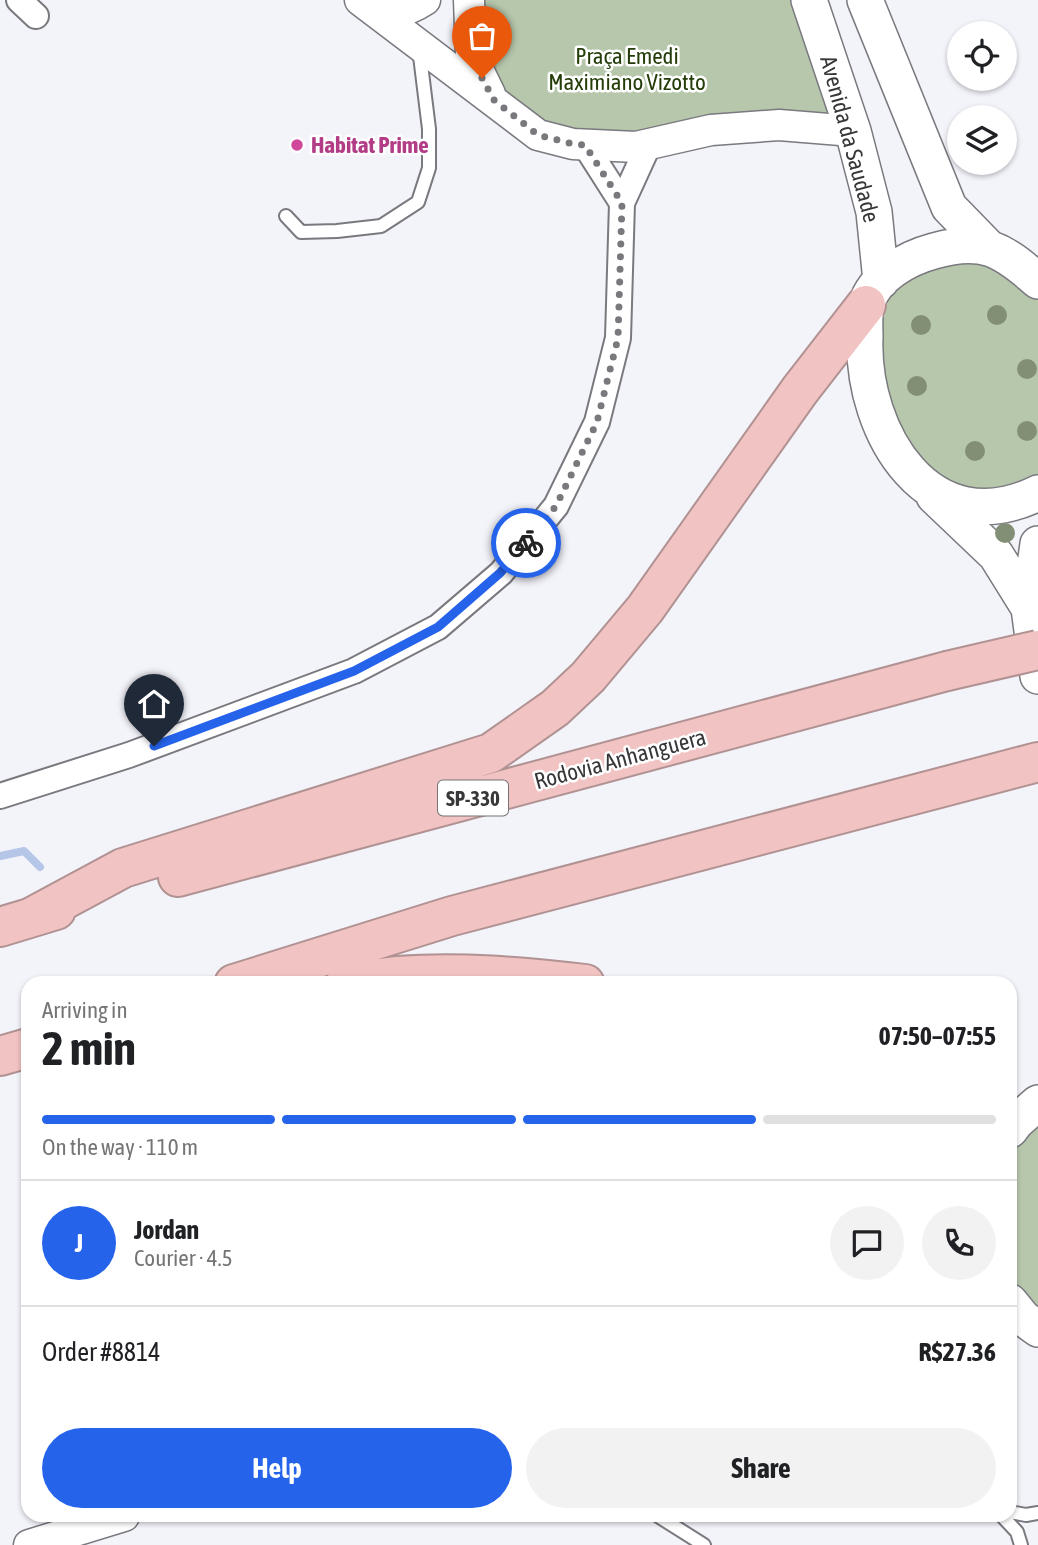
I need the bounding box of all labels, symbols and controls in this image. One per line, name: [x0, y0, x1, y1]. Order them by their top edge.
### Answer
pin: [452, 6, 512, 78]
icon: bag: [463, 17, 501, 55]
map controls: [947, 21, 1017, 175]
button: locate: [947, 21, 1017, 91]
park label: Praça Emedi Maximiano Vizotto: [548, 43, 706, 95]
street label: Avenida da Saudade: [815, 53, 885, 225]
button: layers: [947, 105, 1017, 175]
place label: Habitat Prime: [311, 132, 429, 158]
marker: Habitat Prime: [289, 137, 305, 153]
courier: [491, 508, 561, 578]
icon: bike: [507, 524, 545, 562]
pin: [124, 674, 184, 746]
icon: home: [135, 685, 173, 723]
street label: Rodovia Anhanguera: [531, 724, 709, 794]
road number: SP-330: [438, 780, 508, 816]
text: Arriving in: [42, 997, 128, 1023]
text: 07:50–07:55: [879, 1021, 996, 1051]
text: 2 min: [42, 1022, 136, 1075]
text: On the way · 110 m: [42, 1134, 198, 1160]
button: chat: [830, 1206, 904, 1280]
button: phone: [922, 1206, 996, 1280]
text: Jordan: [134, 1215, 199, 1245]
text: J: [75, 1228, 83, 1258]
text: Courier · 4.5: [134, 1245, 233, 1271]
text: Order #8814: [42, 1337, 161, 1367]
text: R$27.36: [919, 1337, 996, 1367]
button: Help: [42, 1428, 512, 1508]
button: Share: [526, 1428, 996, 1508]

